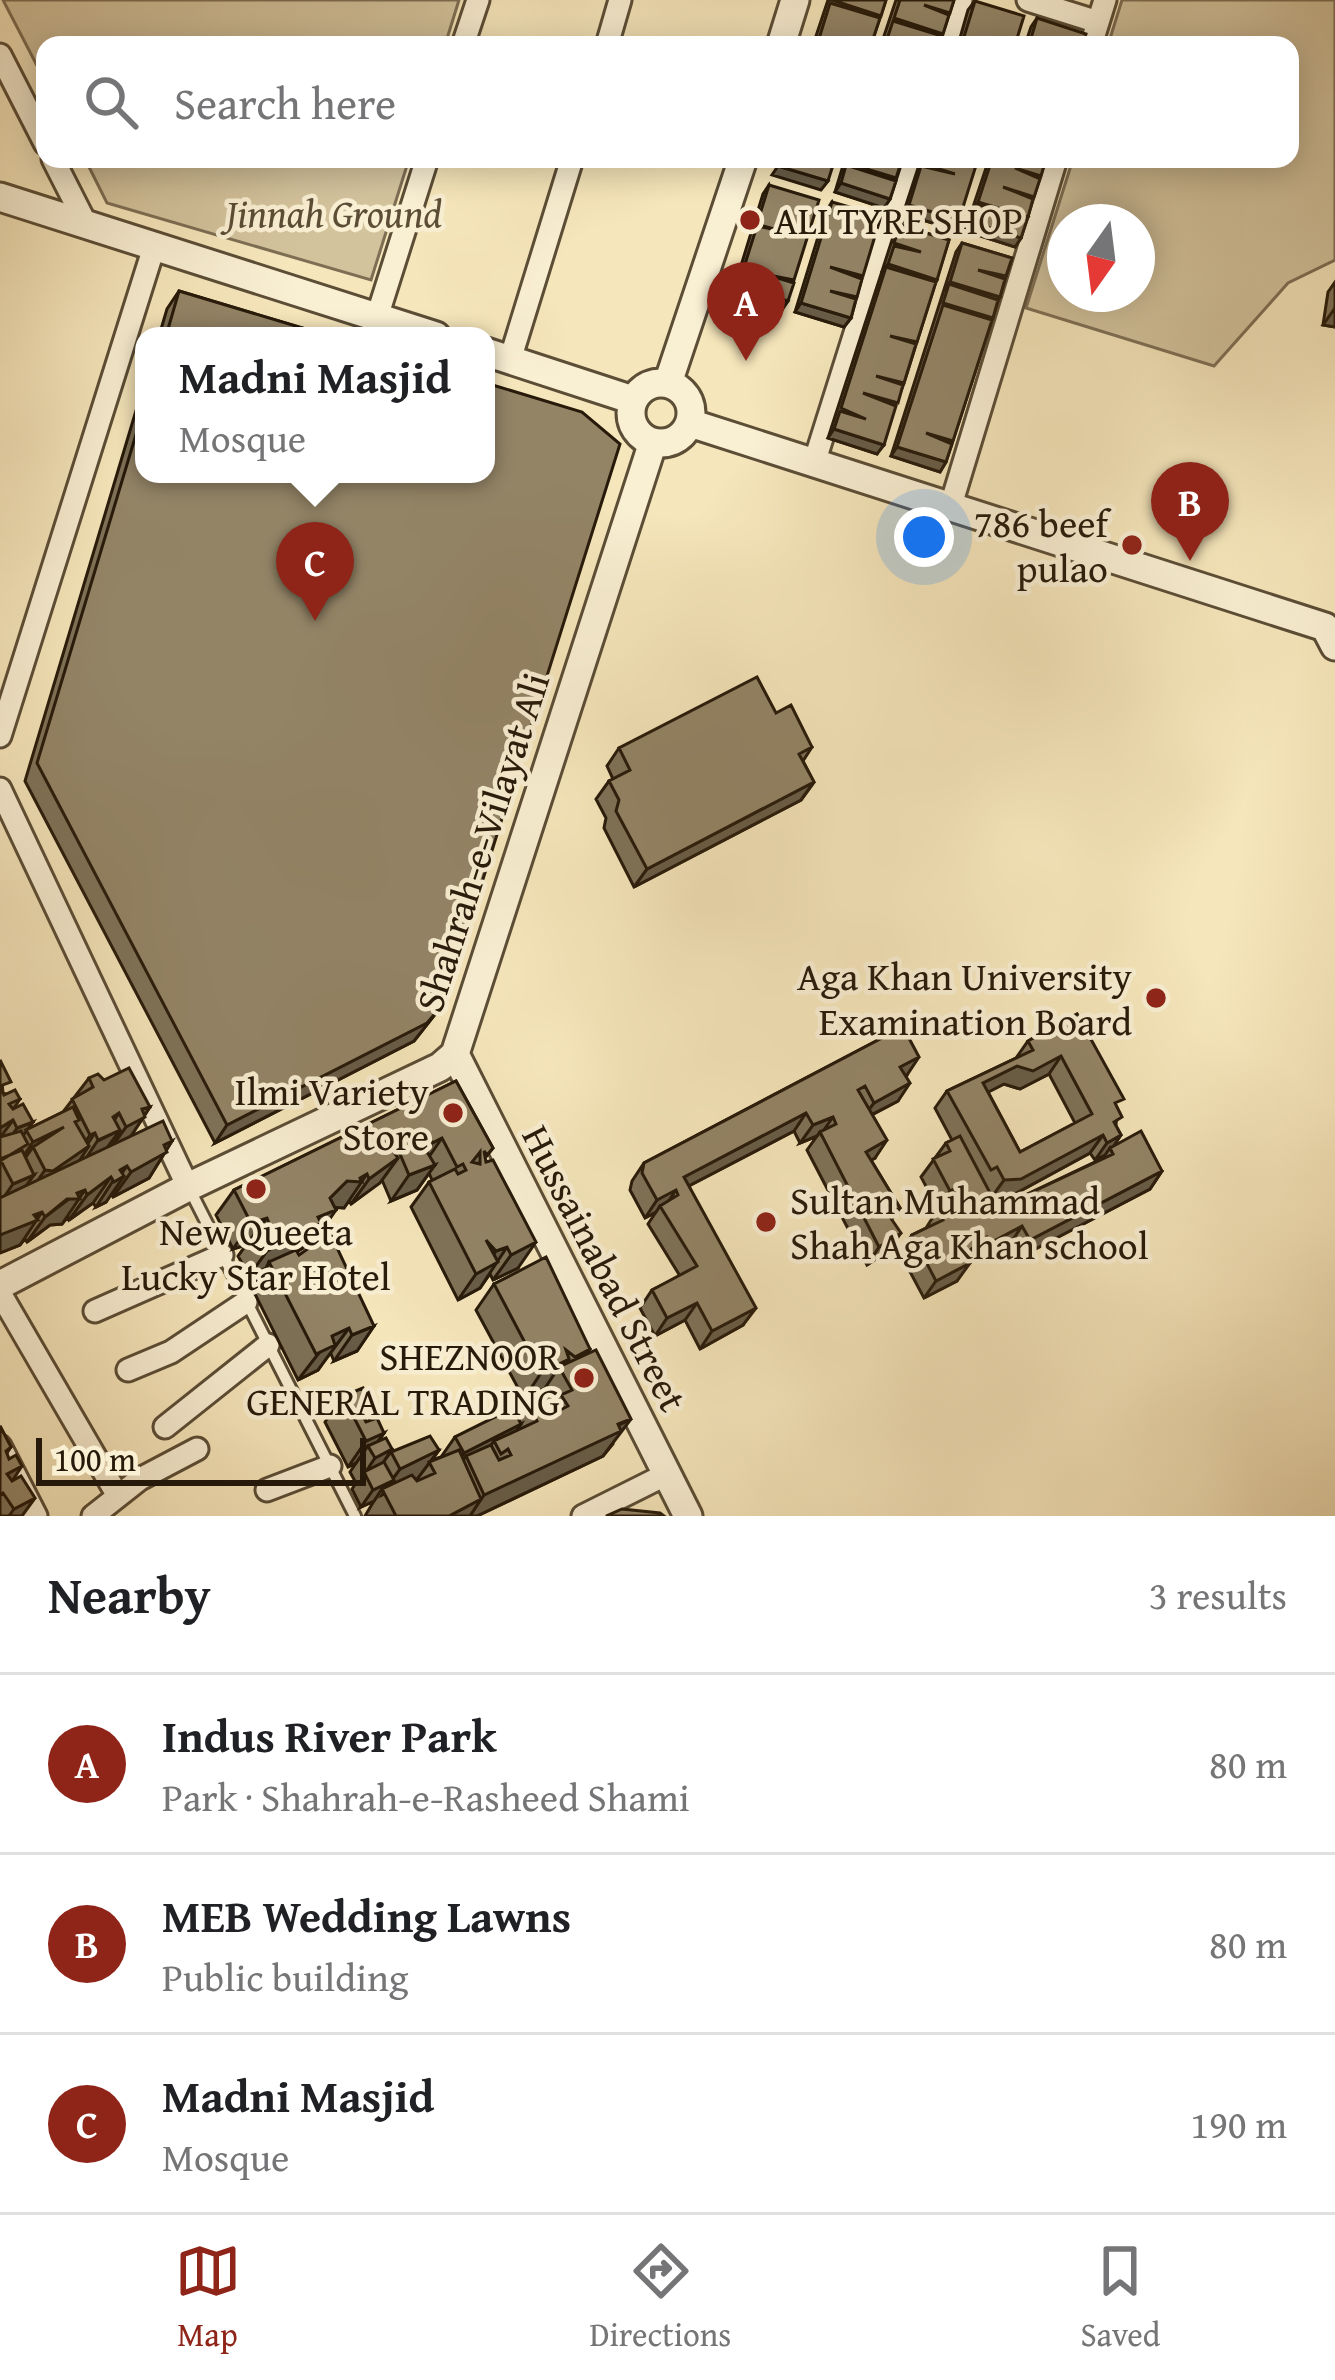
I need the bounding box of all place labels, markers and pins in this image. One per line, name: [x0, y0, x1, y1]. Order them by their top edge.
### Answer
place label: ALI TYRE SHOP: [774, 191, 1023, 248]
marker: ALI TYRE SHOP: [737, 207, 763, 233]
pin: A: [707, 262, 785, 361]
pin: B: [1151, 462, 1229, 561]
place label: 786 beef pulao: [974, 494, 1112, 596]
pin: C: [276, 522, 354, 621]
marker: 786 beef pulao: [1119, 532, 1145, 558]
place label: Aga Khan University Examination Board: [797, 947, 1133, 1049]
marker: Aga Khan University Examination Board: [1143, 985, 1169, 1011]
place label: Ilmi Variety Store: [234, 1062, 430, 1164]
marker: Ilmi Variety Store: [440, 1100, 466, 1126]
place label: Sultan Muhammad Shah Aga Khan school: [790, 1171, 1149, 1273]
marker: New Queeta Lucky Star Hotel: [243, 1176, 269, 1202]
place label: New Queeta Lucky Star Hotel: [121, 1202, 391, 1304]
marker: Sultan Muhammad Shah Aga Khan school: [753, 1209, 779, 1235]
place label: SHEZNOOR GENERAL TRADING: [246, 1327, 561, 1429]
marker: SHEZNOOR GENERAL TRADING: [571, 1365, 597, 1391]

